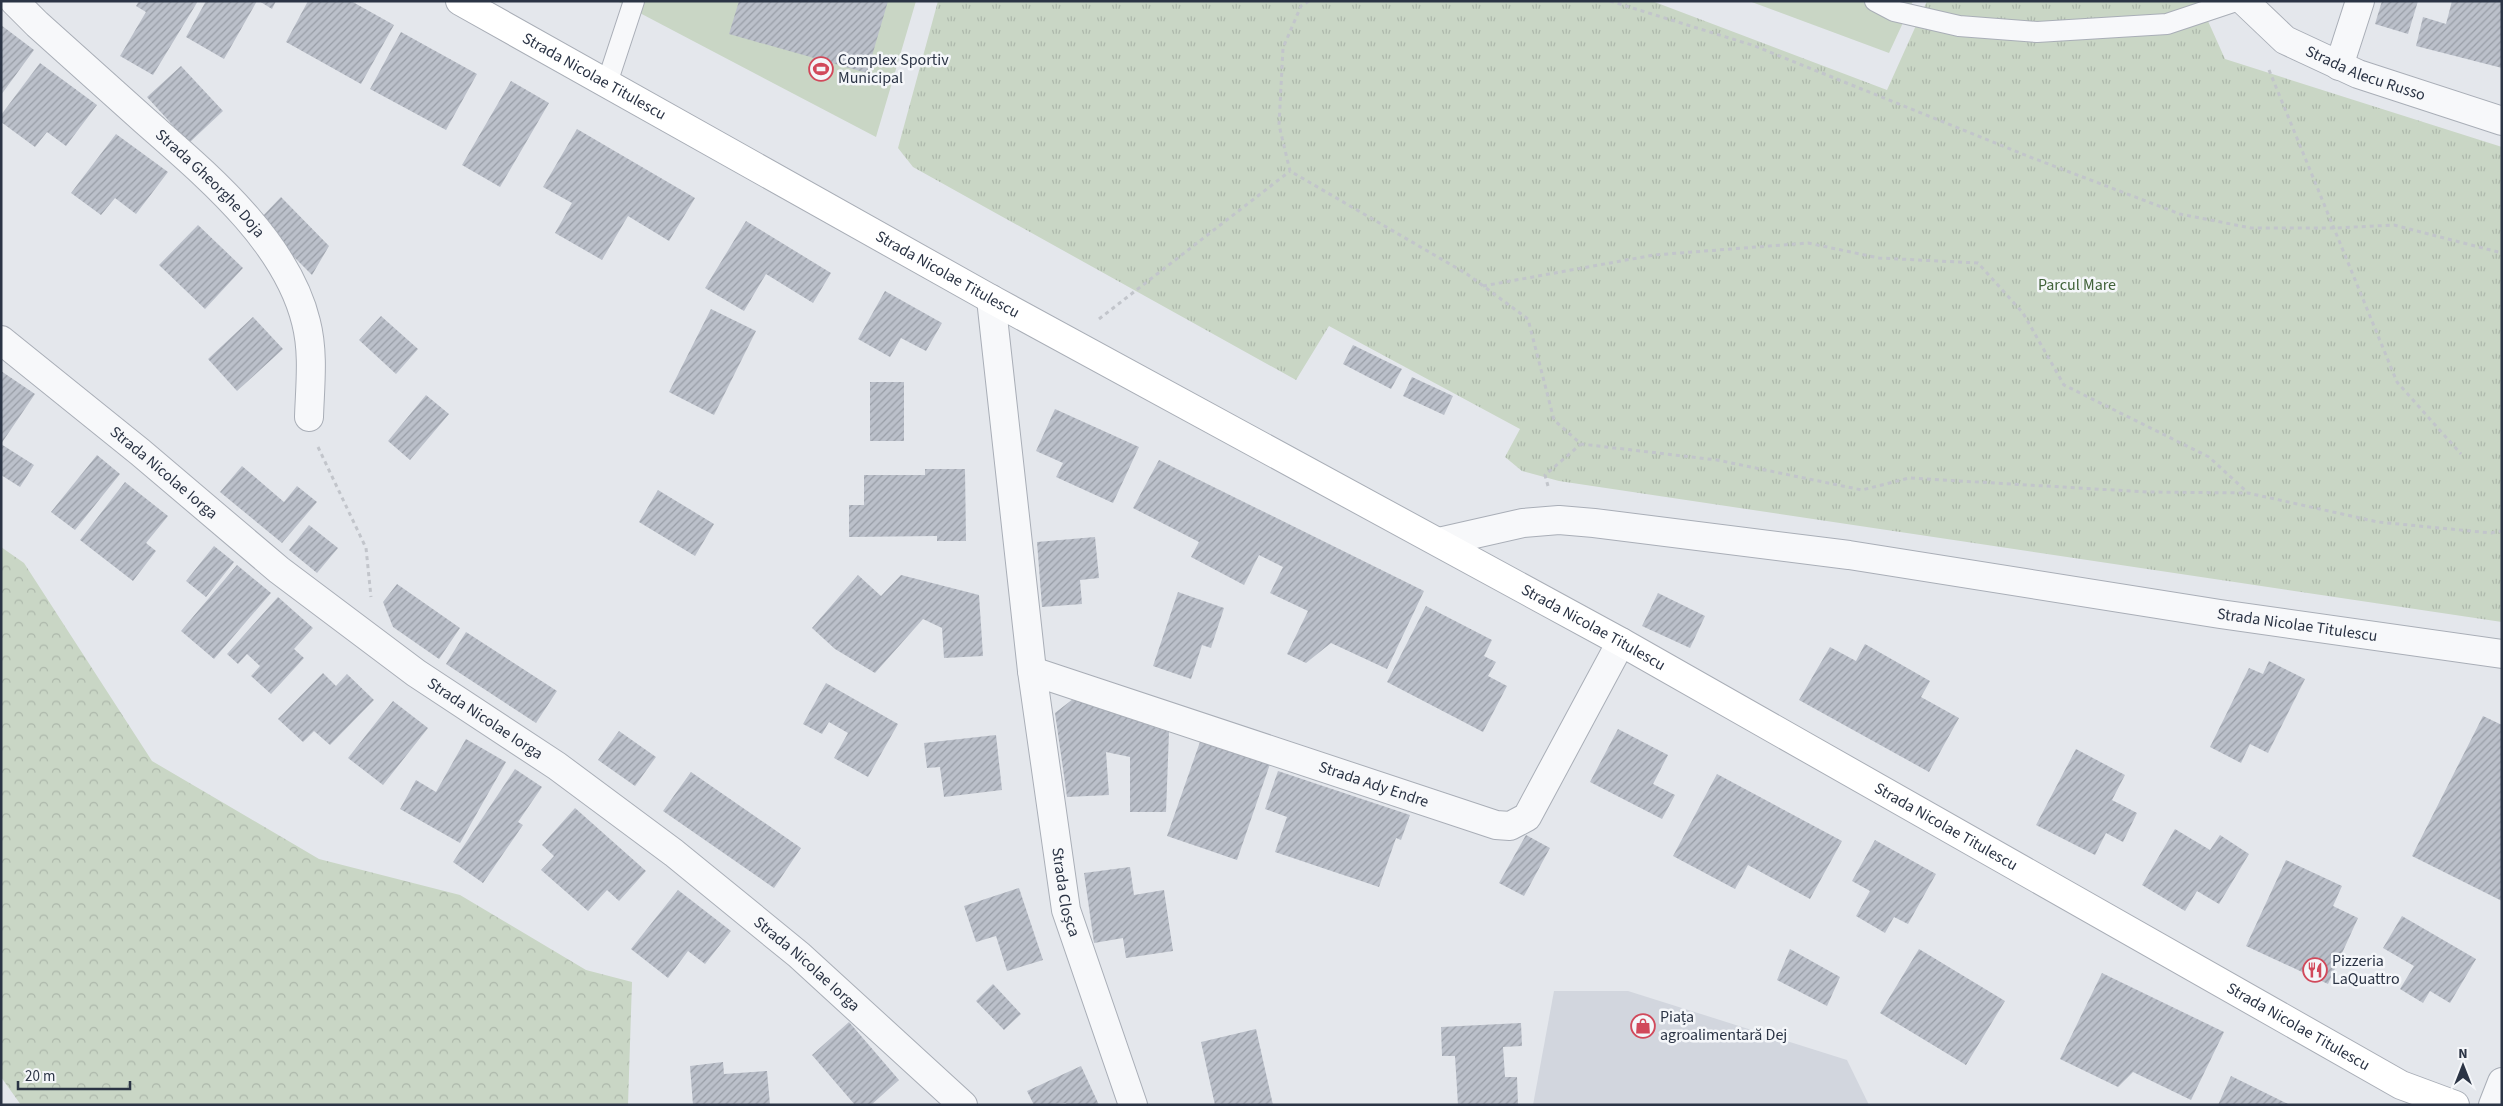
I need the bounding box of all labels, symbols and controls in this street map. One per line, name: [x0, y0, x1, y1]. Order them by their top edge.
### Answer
street label: Strada Nicolae Titulescu: [518, 27, 670, 126]
street label: Strada Alecu Russo: [2302, 40, 2428, 106]
place label: Complex Sportiv Municipal: [838, 49, 949, 89]
sports icon: Complex Sportiv Municipal: [808, 56, 834, 82]
street label: Strada Gheorghe Doja: [151, 124, 270, 242]
street label: Strada Nicolae Titulescu: [872, 225, 1023, 323]
park label: Parcul Mare: [2038, 274, 2116, 296]
street label: Strada Nicolae Iorga: [105, 421, 222, 524]
street label: Strada Nicolae Titulescu: [1517, 579, 1670, 676]
street label: Strada Nicolae Titulescu: [2216, 603, 2379, 647]
street label: Strada Nicolae Iorga: [423, 672, 547, 765]
street label: Strada Ady Endre: [1316, 756, 1432, 813]
street label: Strada Nicolae Titulescu: [1870, 777, 2022, 876]
street label: Strada Cloșca: [1046, 846, 1085, 940]
street label: Strada Nicolae Iorga: [749, 911, 865, 1016]
place label: Pizzeria LaQuattro: [2332, 950, 2400, 990]
restaurant icon: Pizzeria LaQuattro: [2302, 957, 2328, 983]
street label: Strada Nicolae Titulescu: [2222, 977, 2374, 1076]
place label: Piața agroalimentară Dej: [1660, 1006, 1787, 1046]
shop icon: Piața agroalimentară Dej: [1630, 1013, 1656, 1039]
north arrow: [2438, 1041, 2488, 1091]
text: N: [2458, 1044, 2468, 1064]
scale bar: [18, 1058, 130, 1090]
text: 20 m: [25, 1066, 55, 1087]

